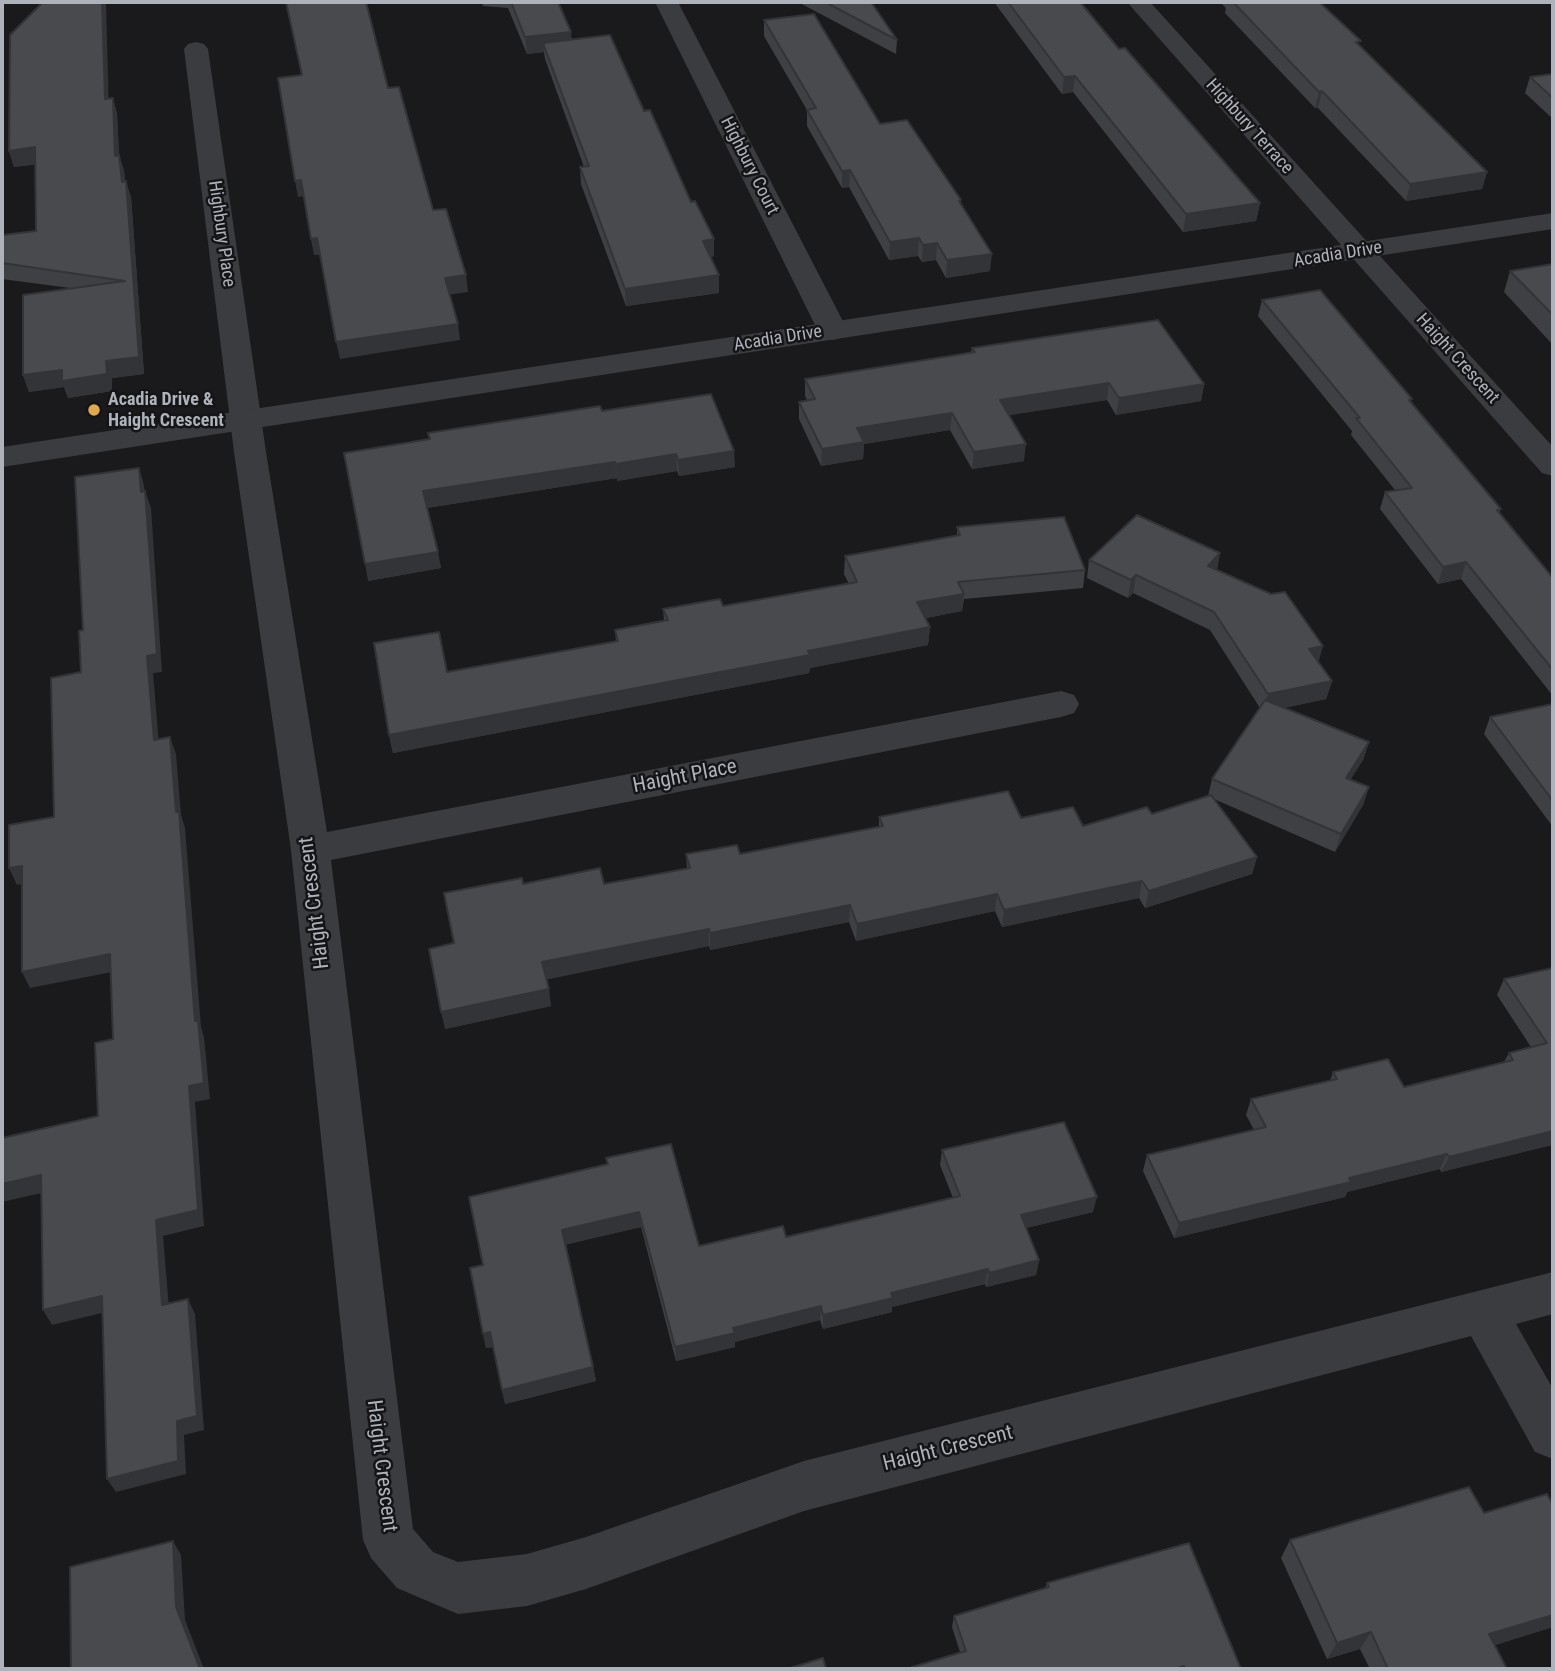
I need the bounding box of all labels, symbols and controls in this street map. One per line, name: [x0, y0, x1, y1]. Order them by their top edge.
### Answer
street label: Highbury Terrace: [1201, 75, 1297, 179]
street label: Highbury Court: [715, 113, 783, 219]
street label: Highbury Place: [203, 179, 239, 289]
street label: Acadia Drive: [1292, 237, 1384, 273]
street label: Haight Crescent: [1411, 309, 1503, 409]
street label: Acadia Drive: [732, 321, 824, 357]
place label: Acadia Drive & Haight Crescent: [108, 389, 224, 432]
marker: Acadia Drive & Haight Crescent: [86, 402, 102, 418]
street label: Haight Place: [631, 755, 739, 799]
street label: Haight Crescent: [294, 836, 336, 970]
street label: Haight Crescent: [360, 1399, 402, 1533]
street label: Haight Crescent: [880, 1421, 1016, 1477]

